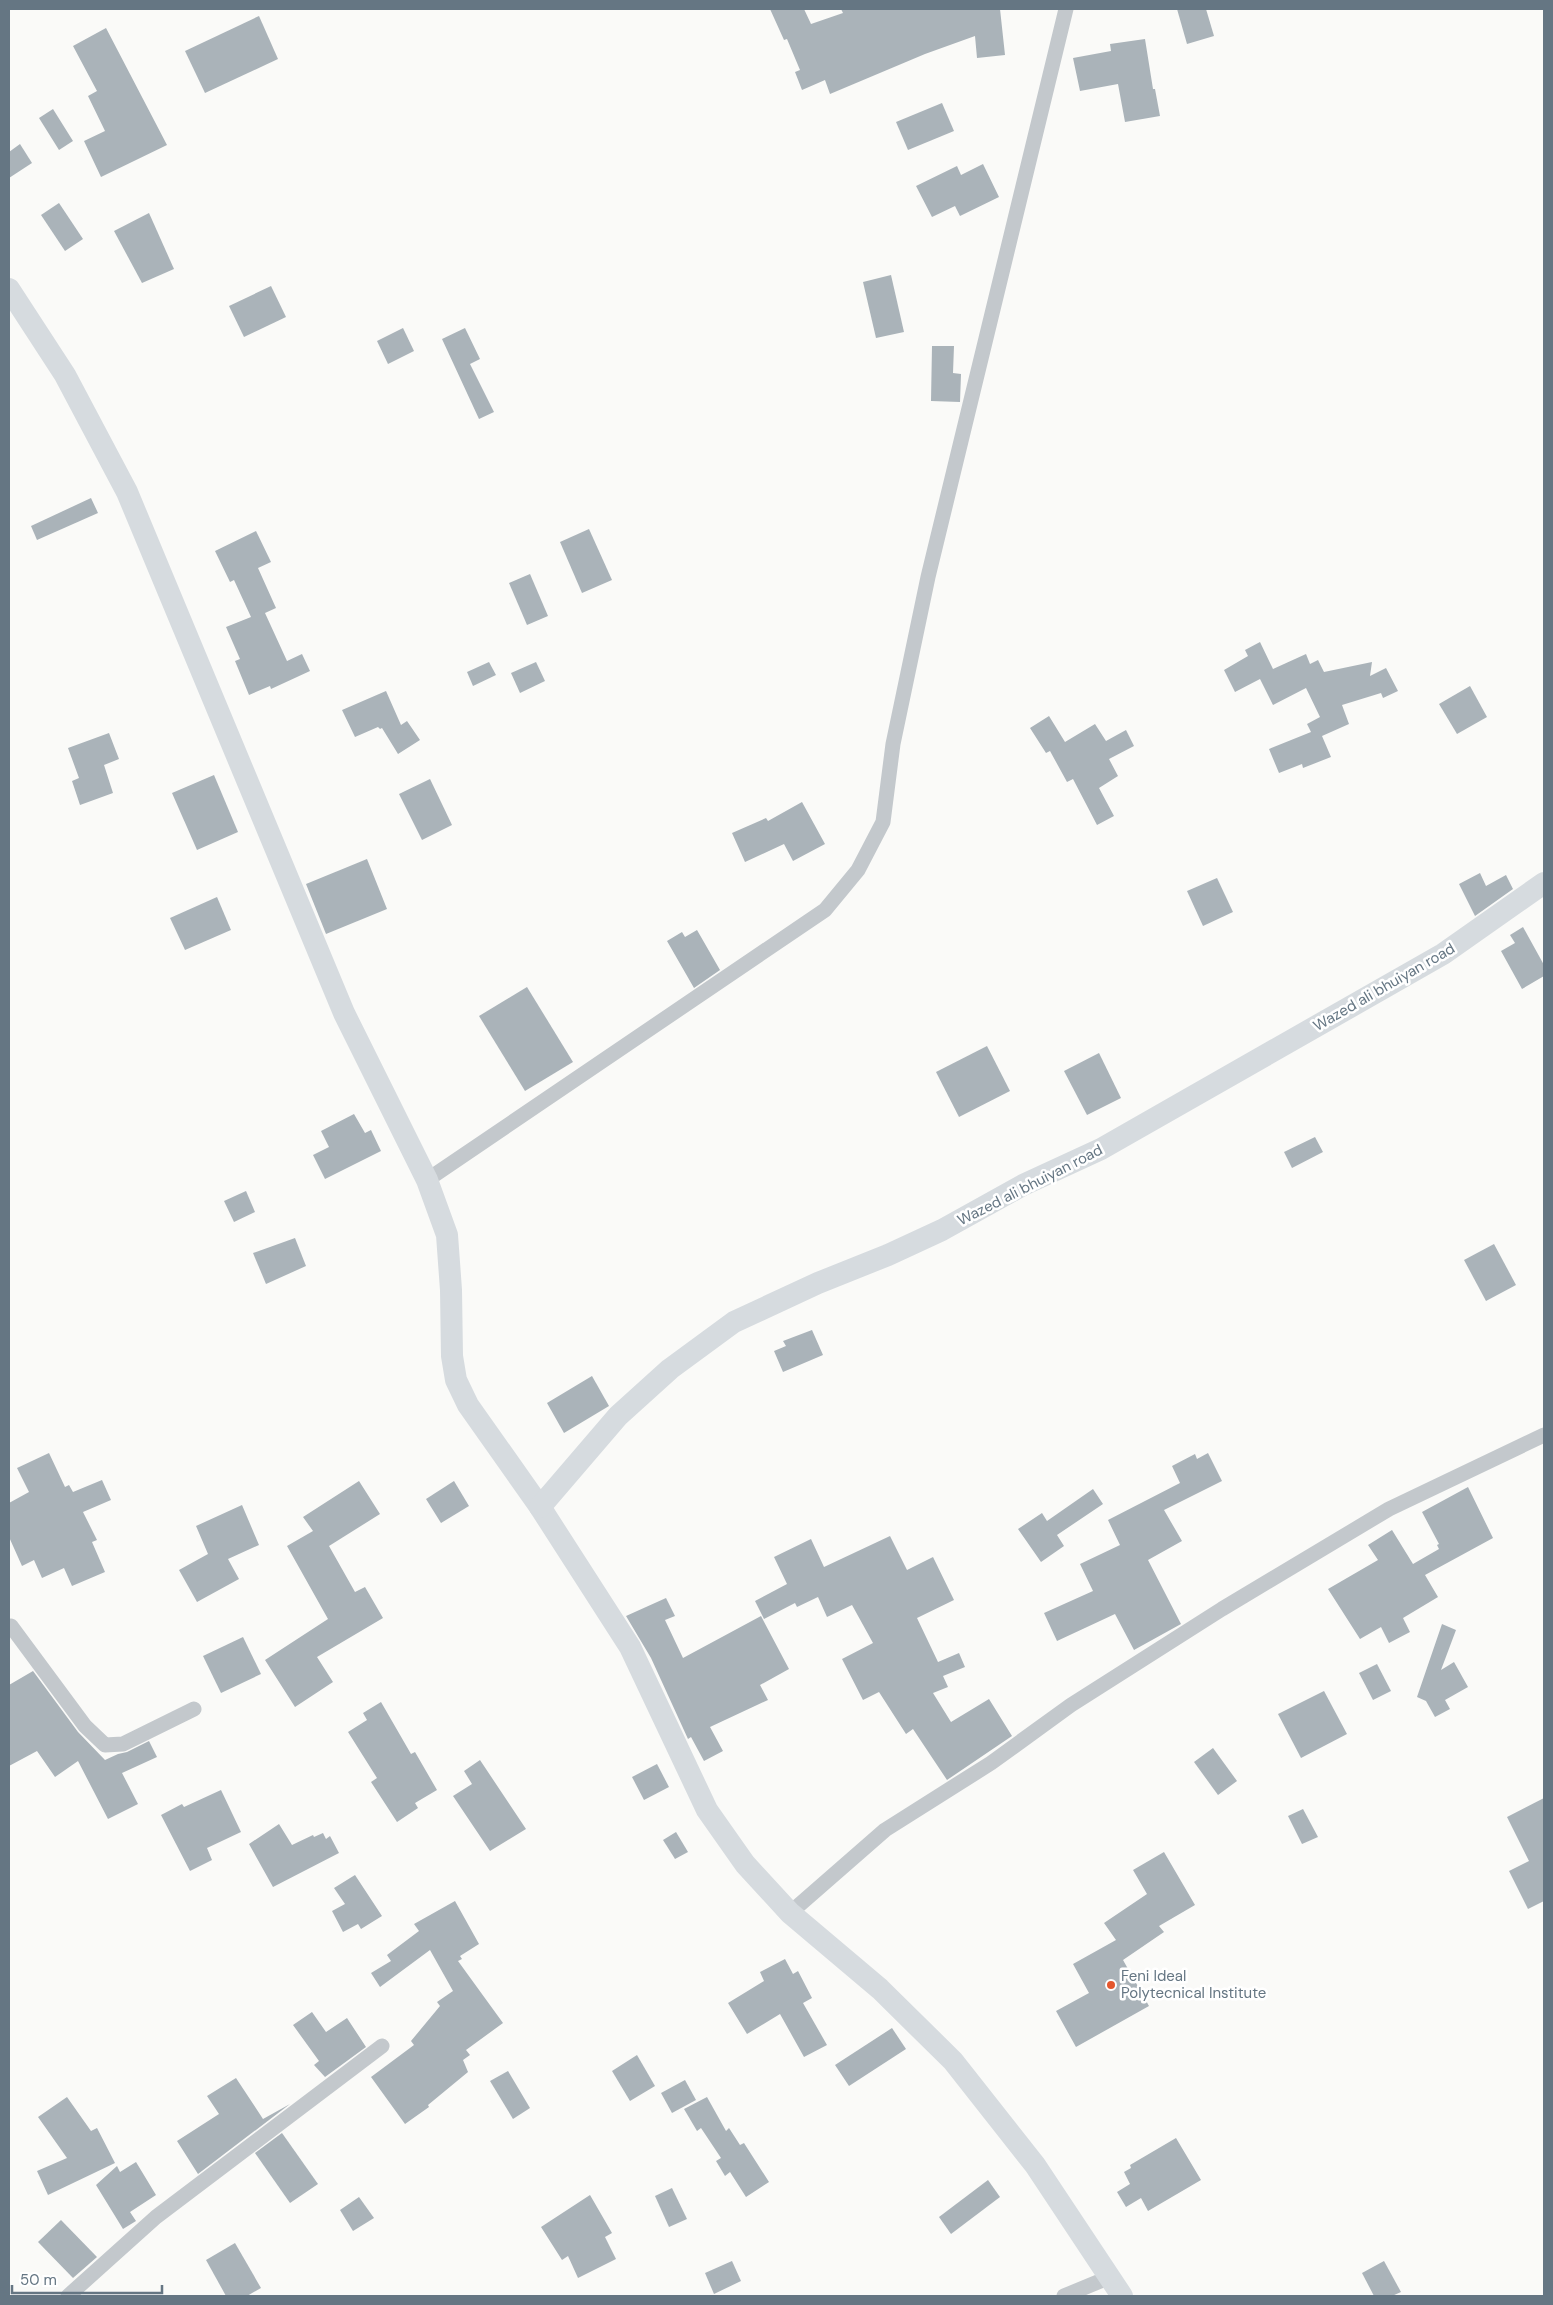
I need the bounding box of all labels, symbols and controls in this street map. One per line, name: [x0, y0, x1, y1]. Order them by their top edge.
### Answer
street label: Wazed ali bhuiyan road: [1310, 938, 1458, 1036]
street label: Wazed ali bhuiyan road: [954, 1140, 1106, 1230]
place label: Feni Ideal Polytecnical Institute: [1121, 1966, 1266, 2003]
marker: Feni Ideal Polytecnical Institute: [1105, 1979, 1117, 1991]
scale bar: [12, 2262, 162, 2294]
text: 50 m: [20, 2270, 57, 2290]

